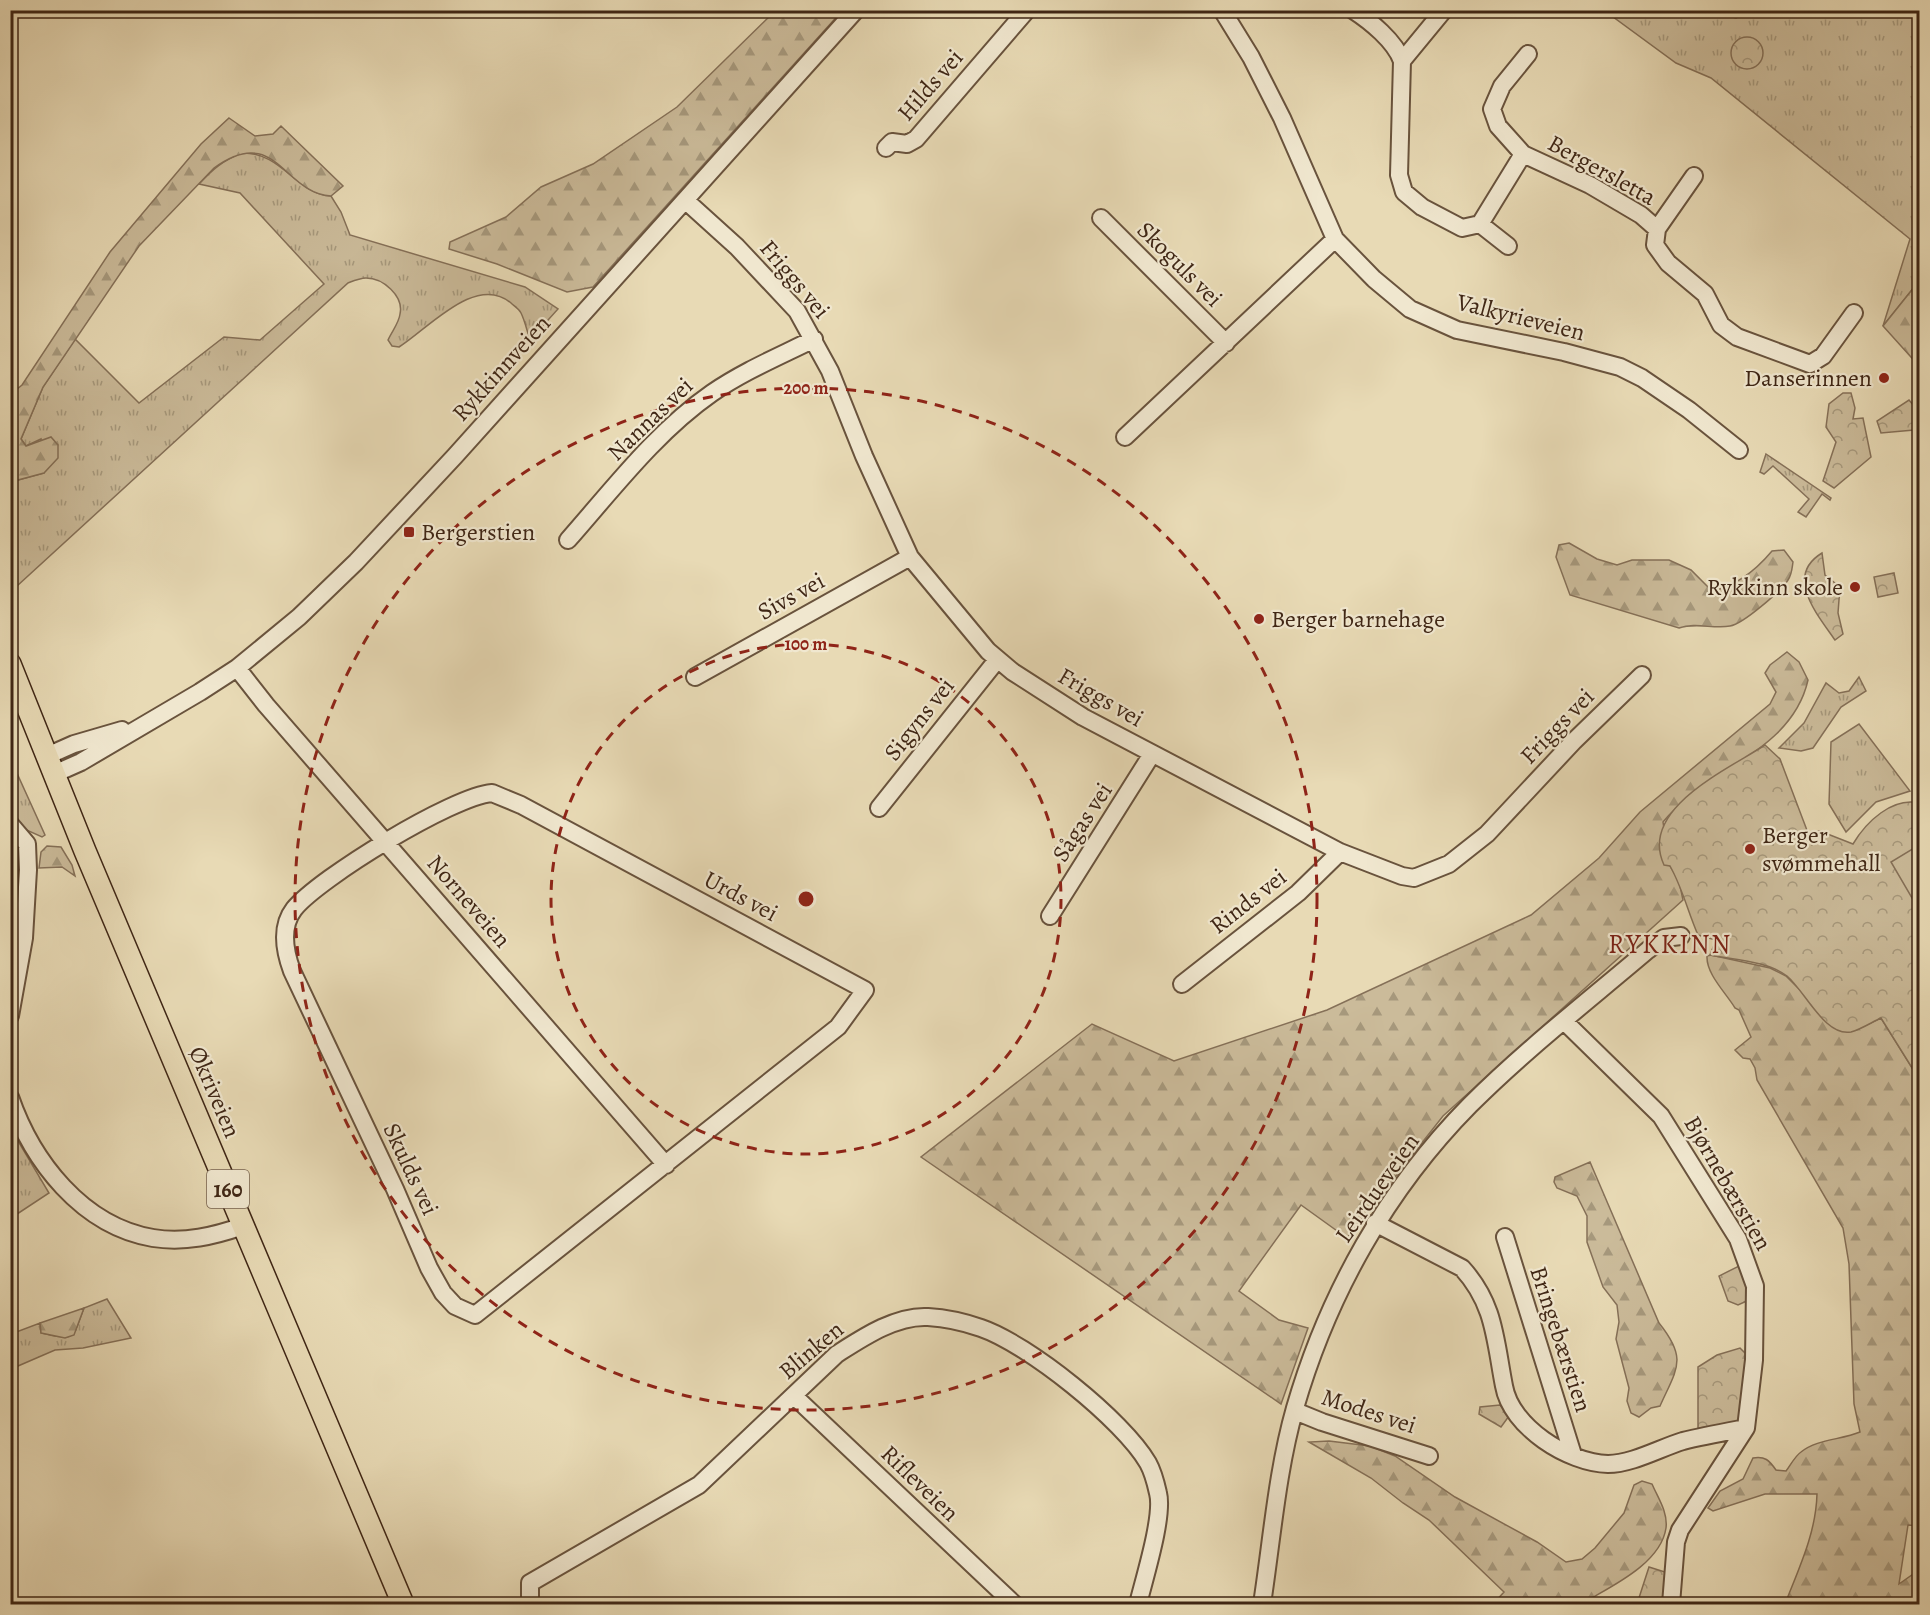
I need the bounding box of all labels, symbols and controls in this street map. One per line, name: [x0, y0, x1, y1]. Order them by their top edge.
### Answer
street label: Hilds vei: [890, 42, 970, 128]
street label: Bergersletta: [1542, 127, 1663, 213]
street label: Skoguls vei: [1130, 214, 1230, 314]
street label: Friggs vei: [753, 233, 837, 325]
street label: Valkyrieveien: [1453, 285, 1588, 348]
street label: Rykkinnveien: [445, 308, 557, 428]
place label: Danserinnen: [1744, 362, 1872, 394]
street label: Nannas vei: [600, 370, 700, 468]
marker: Danserinnen: [1877, 371, 1891, 385]
text: 200 m: [783, 376, 829, 400]
place label: Bergerstien: [421, 516, 535, 548]
marker: Bergerstien: [402, 525, 416, 539]
street label: Sivs vei: [752, 565, 830, 627]
place label: Rykkinn skole: [1707, 571, 1843, 603]
marker: Rykkinn skole: [1848, 580, 1862, 594]
place label: Berger barnehage: [1271, 603, 1445, 635]
marker: Berger barnehage: [1252, 612, 1266, 626]
text: 100 m: [785, 632, 827, 656]
street label: Friggs vei: [1052, 660, 1150, 734]
street label: Sigyns vei: [876, 671, 962, 767]
street label: Friggs vei: [1513, 681, 1601, 771]
street label: Sågas vei: [1044, 776, 1120, 868]
place label: Berger svømmehall: [1762, 819, 1880, 879]
marker: Berger svømmehall: [1743, 842, 1757, 856]
street label: Norneveien: [420, 848, 518, 954]
street label: Rinds vei: [1203, 861, 1293, 941]
street label: Urds vei: [698, 863, 784, 929]
centre of rings: [796, 889, 816, 909]
district label: RYKKINN: [1608, 926, 1732, 962]
street label: Økriveien: [181, 1041, 249, 1143]
street label: Bjørnebærstien: [1676, 1110, 1780, 1256]
street label: Skulds vei: [376, 1118, 446, 1220]
street label: Leirdueveien: [1327, 1127, 1427, 1249]
road number: 160: [207, 1170, 249, 1208]
street label: Bringebærstien: [1522, 1262, 1600, 1416]
street label: Blinken: [772, 1313, 850, 1387]
street label: Modes vei: [1318, 1381, 1420, 1441]
street label: Rifleveien: [874, 1438, 966, 1528]

